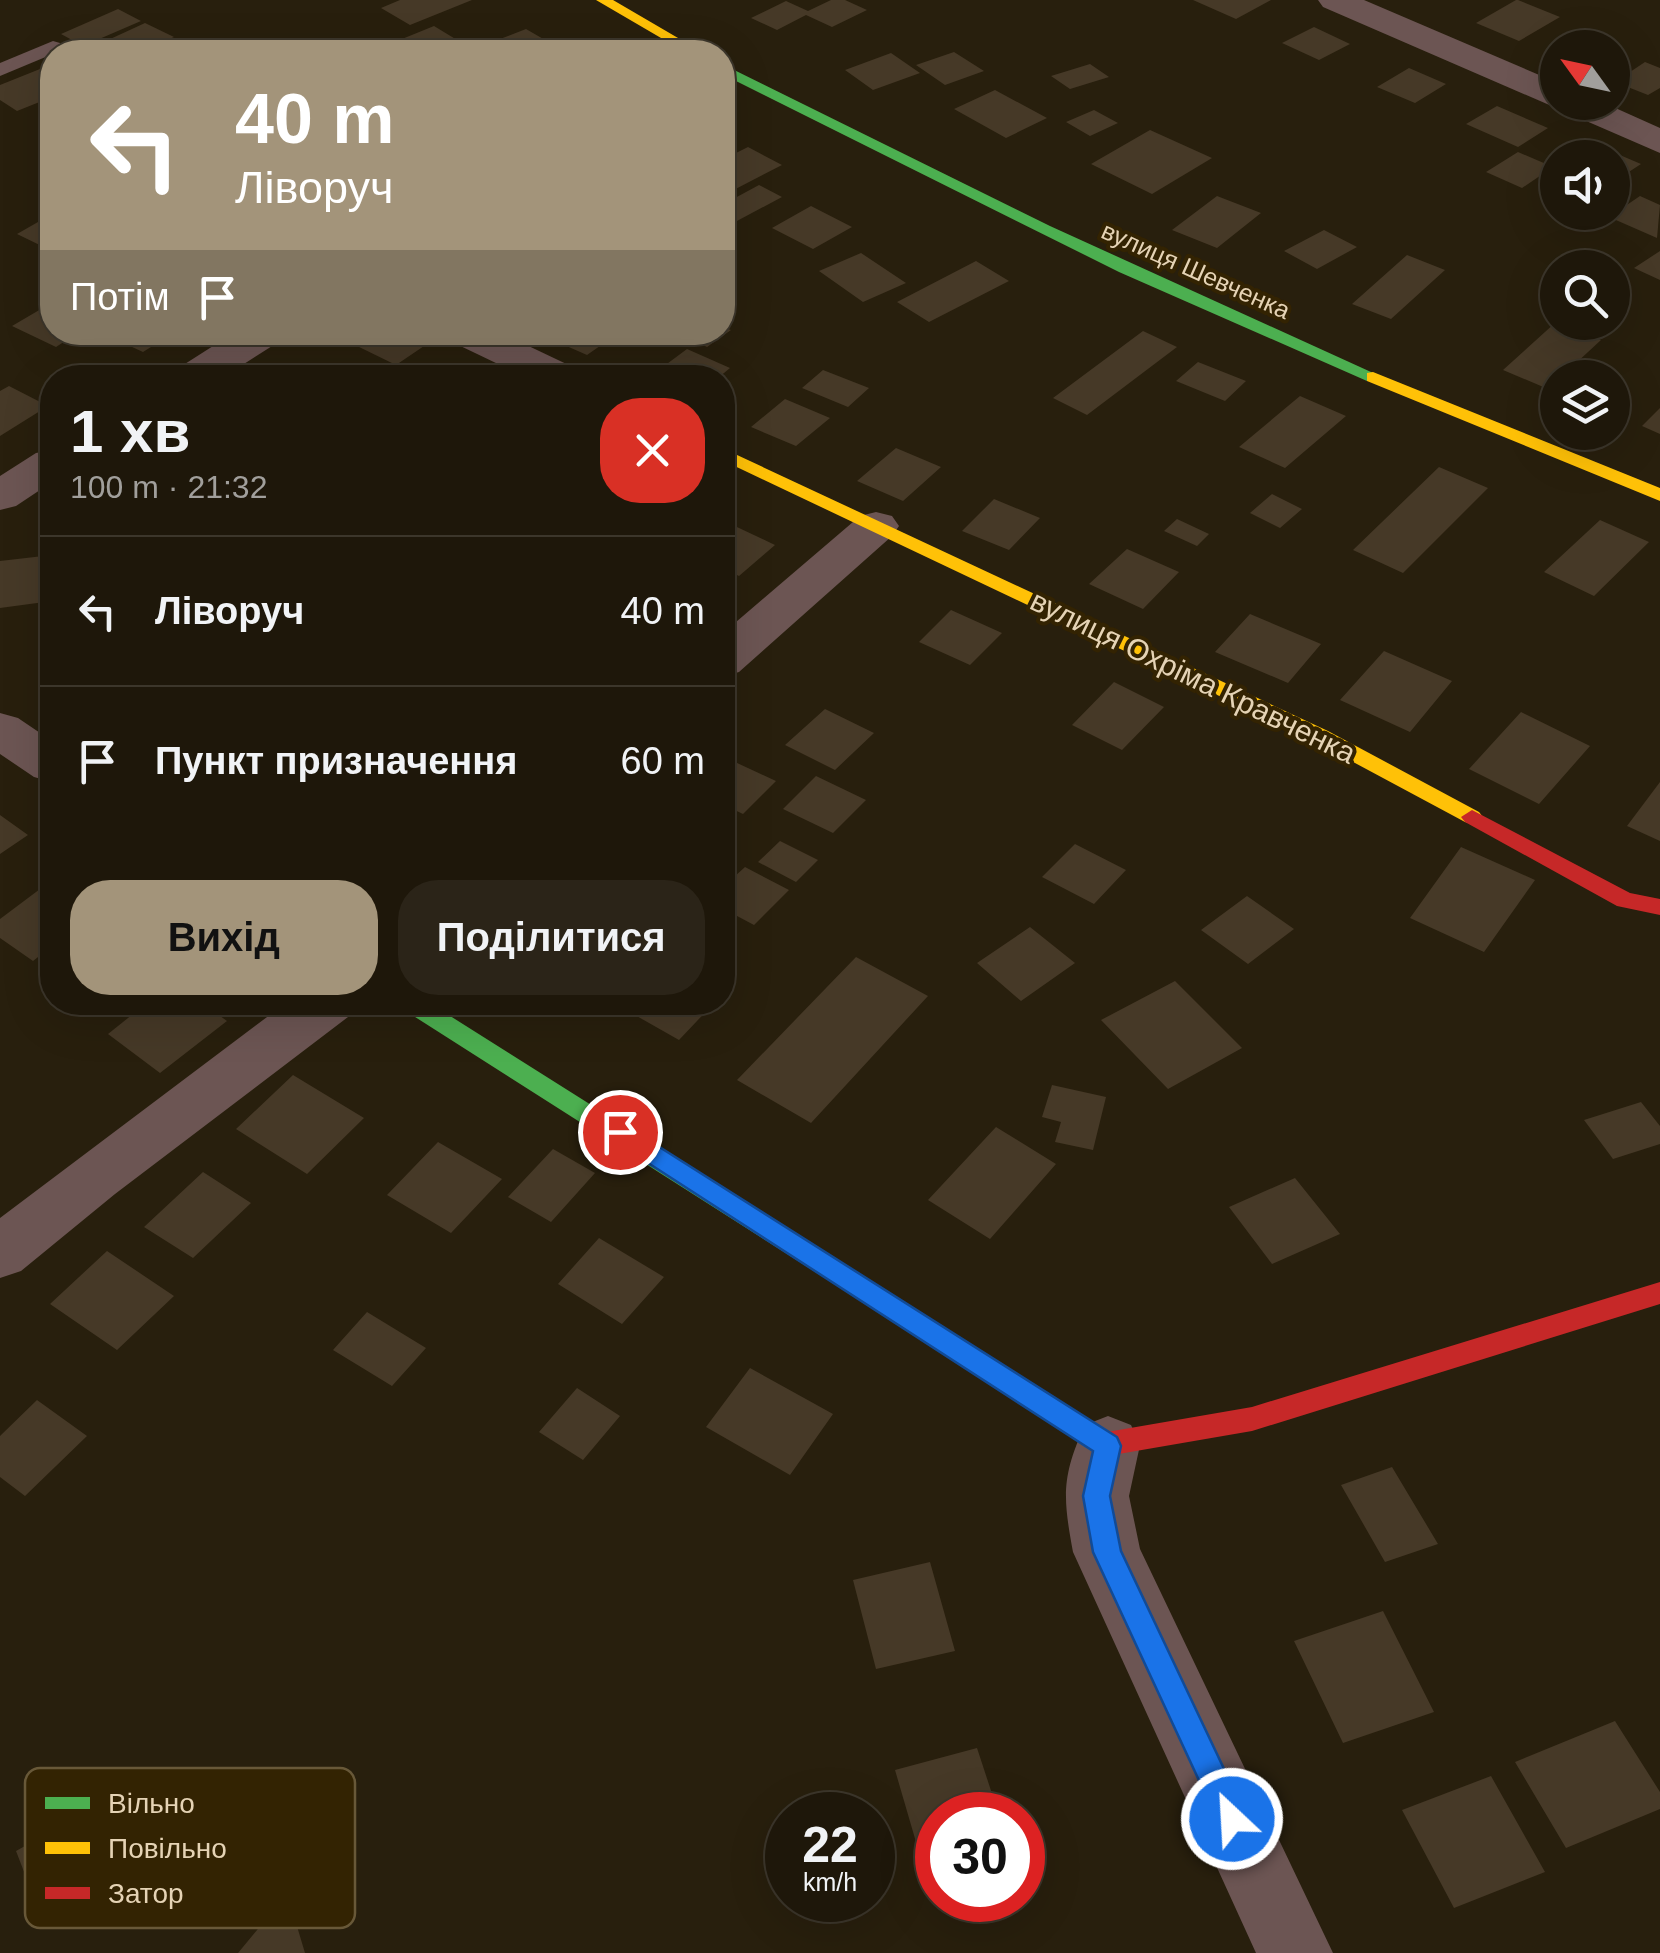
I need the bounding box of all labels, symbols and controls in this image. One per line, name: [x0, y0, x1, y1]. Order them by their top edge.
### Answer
north arrow: [1540, 30, 1630, 120]
map controls: [1540, 30, 1630, 450]
icon: left: [70, 80, 200, 210]
text: 40 m: [235, 80, 395, 158]
button: sound: [1540, 140, 1630, 230]
text: Ліворуч: [235, 162, 393, 213]
street label: вулиця Шевченка: [1098, 216, 1295, 324]
button: search: [1540, 250, 1630, 340]
icon: arrive: [190, 270, 245, 325]
text: Потім: [70, 276, 170, 318]
button: layers: [1540, 360, 1630, 450]
text: 1 хв: [70, 398, 190, 465]
button: close: [600, 398, 705, 503]
text: 100 m · 21:32: [70, 469, 267, 505]
street label: вулиця Охріма Кравченка: [1025, 583, 1361, 770]
icon: left: [70, 584, 125, 639]
text: Ліворуч: [155, 590, 304, 632]
text: 40 m: [621, 590, 705, 632]
icon: arrive: [70, 734, 125, 789]
text: Пункт призначення: [155, 740, 517, 782]
text: 60 m: [621, 740, 705, 782]
button: Вихід: [70, 880, 378, 995]
button: Поділитися: [398, 880, 705, 995]
pin: [578, 1090, 663, 1175]
icon: arrive: [593, 1105, 648, 1160]
position arrow: [1180, 1767, 1284, 1871]
legend: [25, 1768, 355, 1928]
text: Вільно: [108, 1788, 195, 1819]
speed limit sign: 30: [915, 1792, 1045, 1922]
text: 22: [802, 1817, 858, 1873]
text: Повільно: [108, 1833, 227, 1864]
text: km/h: [803, 1868, 857, 1896]
text: Затор: [108, 1878, 184, 1909]

